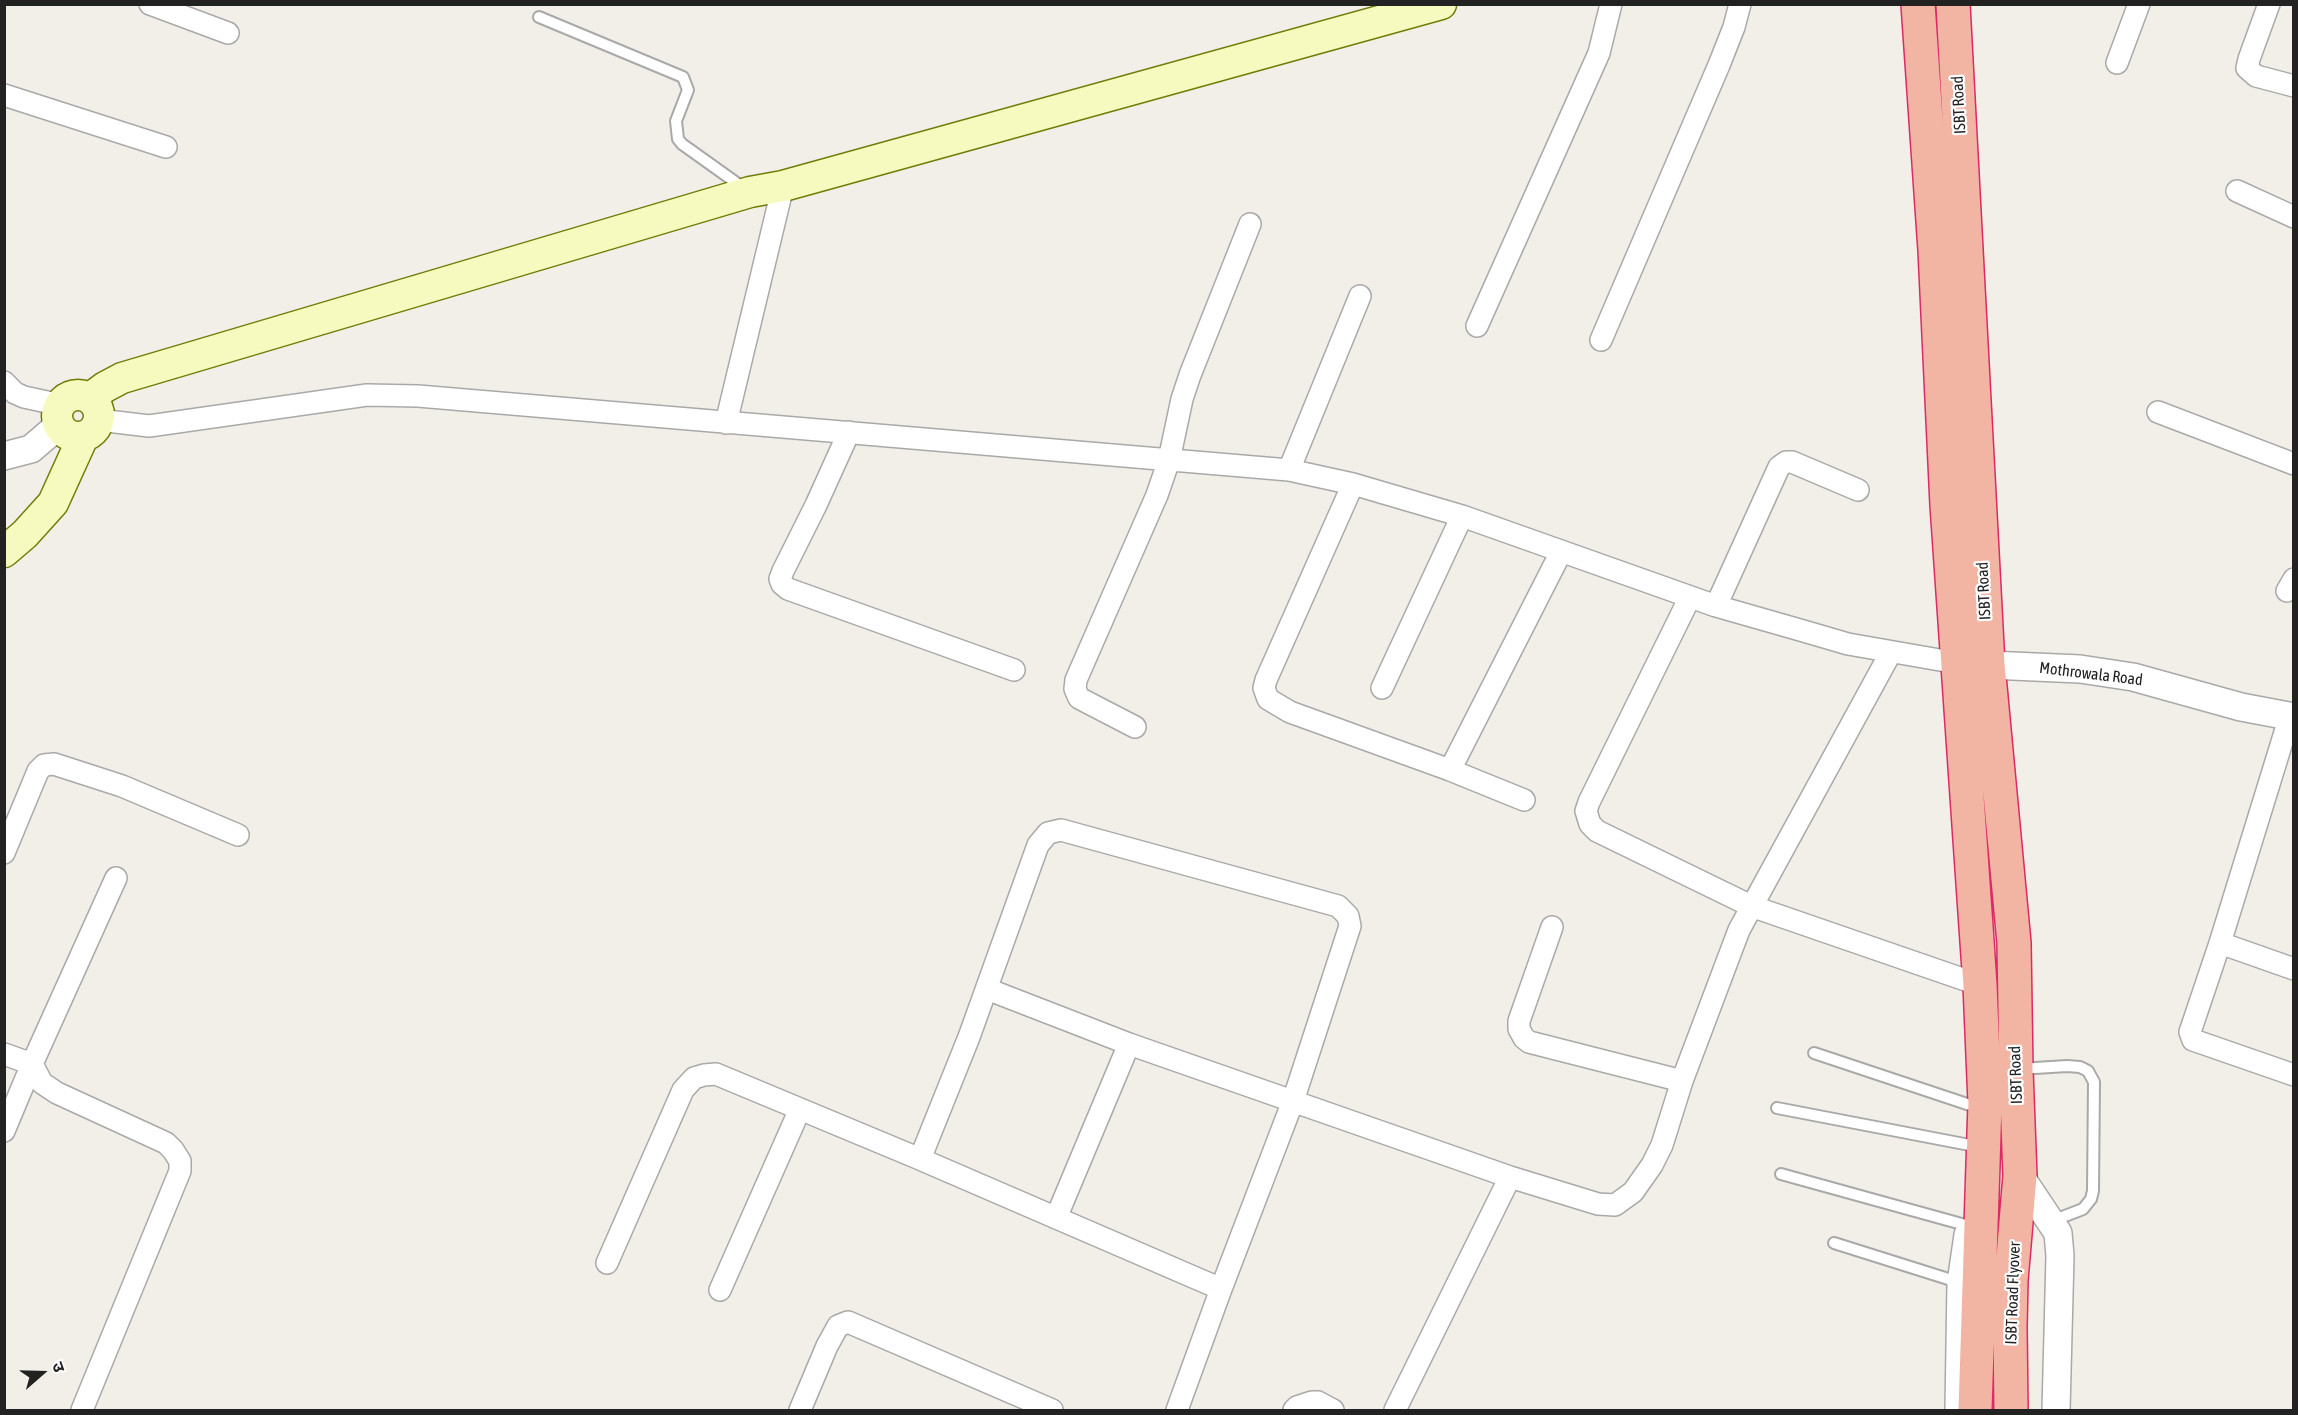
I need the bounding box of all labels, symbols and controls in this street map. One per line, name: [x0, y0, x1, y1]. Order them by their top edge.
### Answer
street label: ISBT Road: [1948, 75, 1970, 135]
street label: ISBT Road: [1973, 561, 1995, 621]
street label: Mothrowala Road: [2038, 658, 2144, 690]
street label: ISBT Road: [2005, 1046, 2027, 1104]
street label: ISBT Road Flyover: [2002, 1241, 2024, 1345]
north arrow: [12, 1343, 72, 1403]
text: उ: [49, 1359, 69, 1374]

